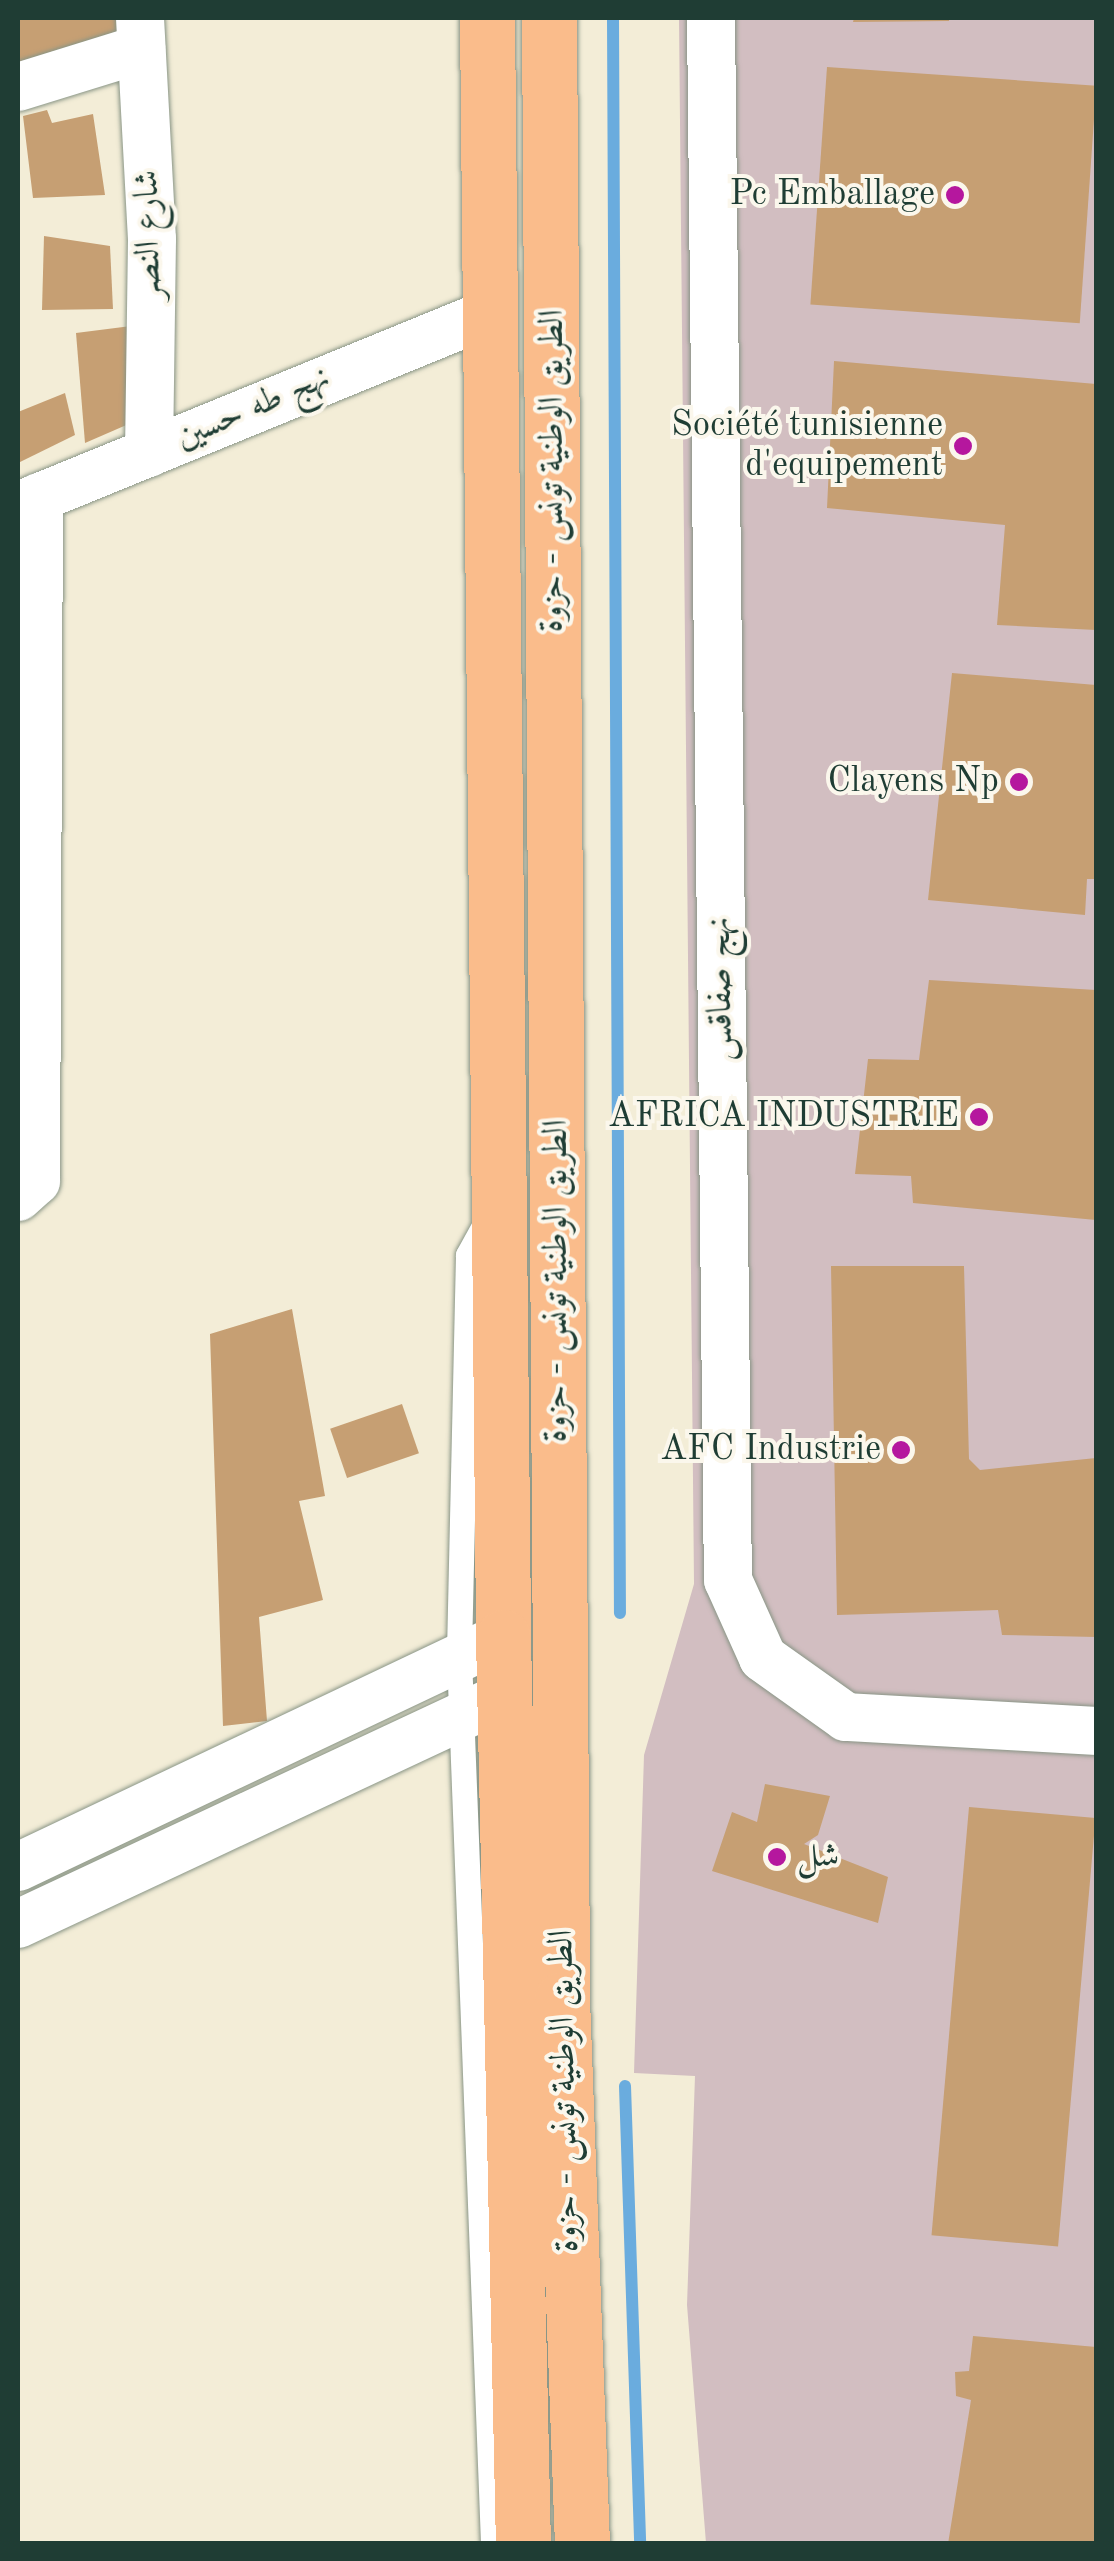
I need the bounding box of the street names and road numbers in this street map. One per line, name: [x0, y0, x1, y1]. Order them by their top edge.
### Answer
street label: شارع النصر: [127, 170, 171, 300]
street label: الطريق الوطنية تونس - حزوة: [532, 310, 574, 632]
street label: نهج طه حسين: [170, 357, 336, 459]
street label: نهج صفاقس: [699, 916, 743, 1062]
street label: الطريق الوطنية تونس - حزوة: [536, 1120, 578, 1442]
street label: الطريق الوطنية تونس - حزوة: [541, 1929, 589, 2253]

